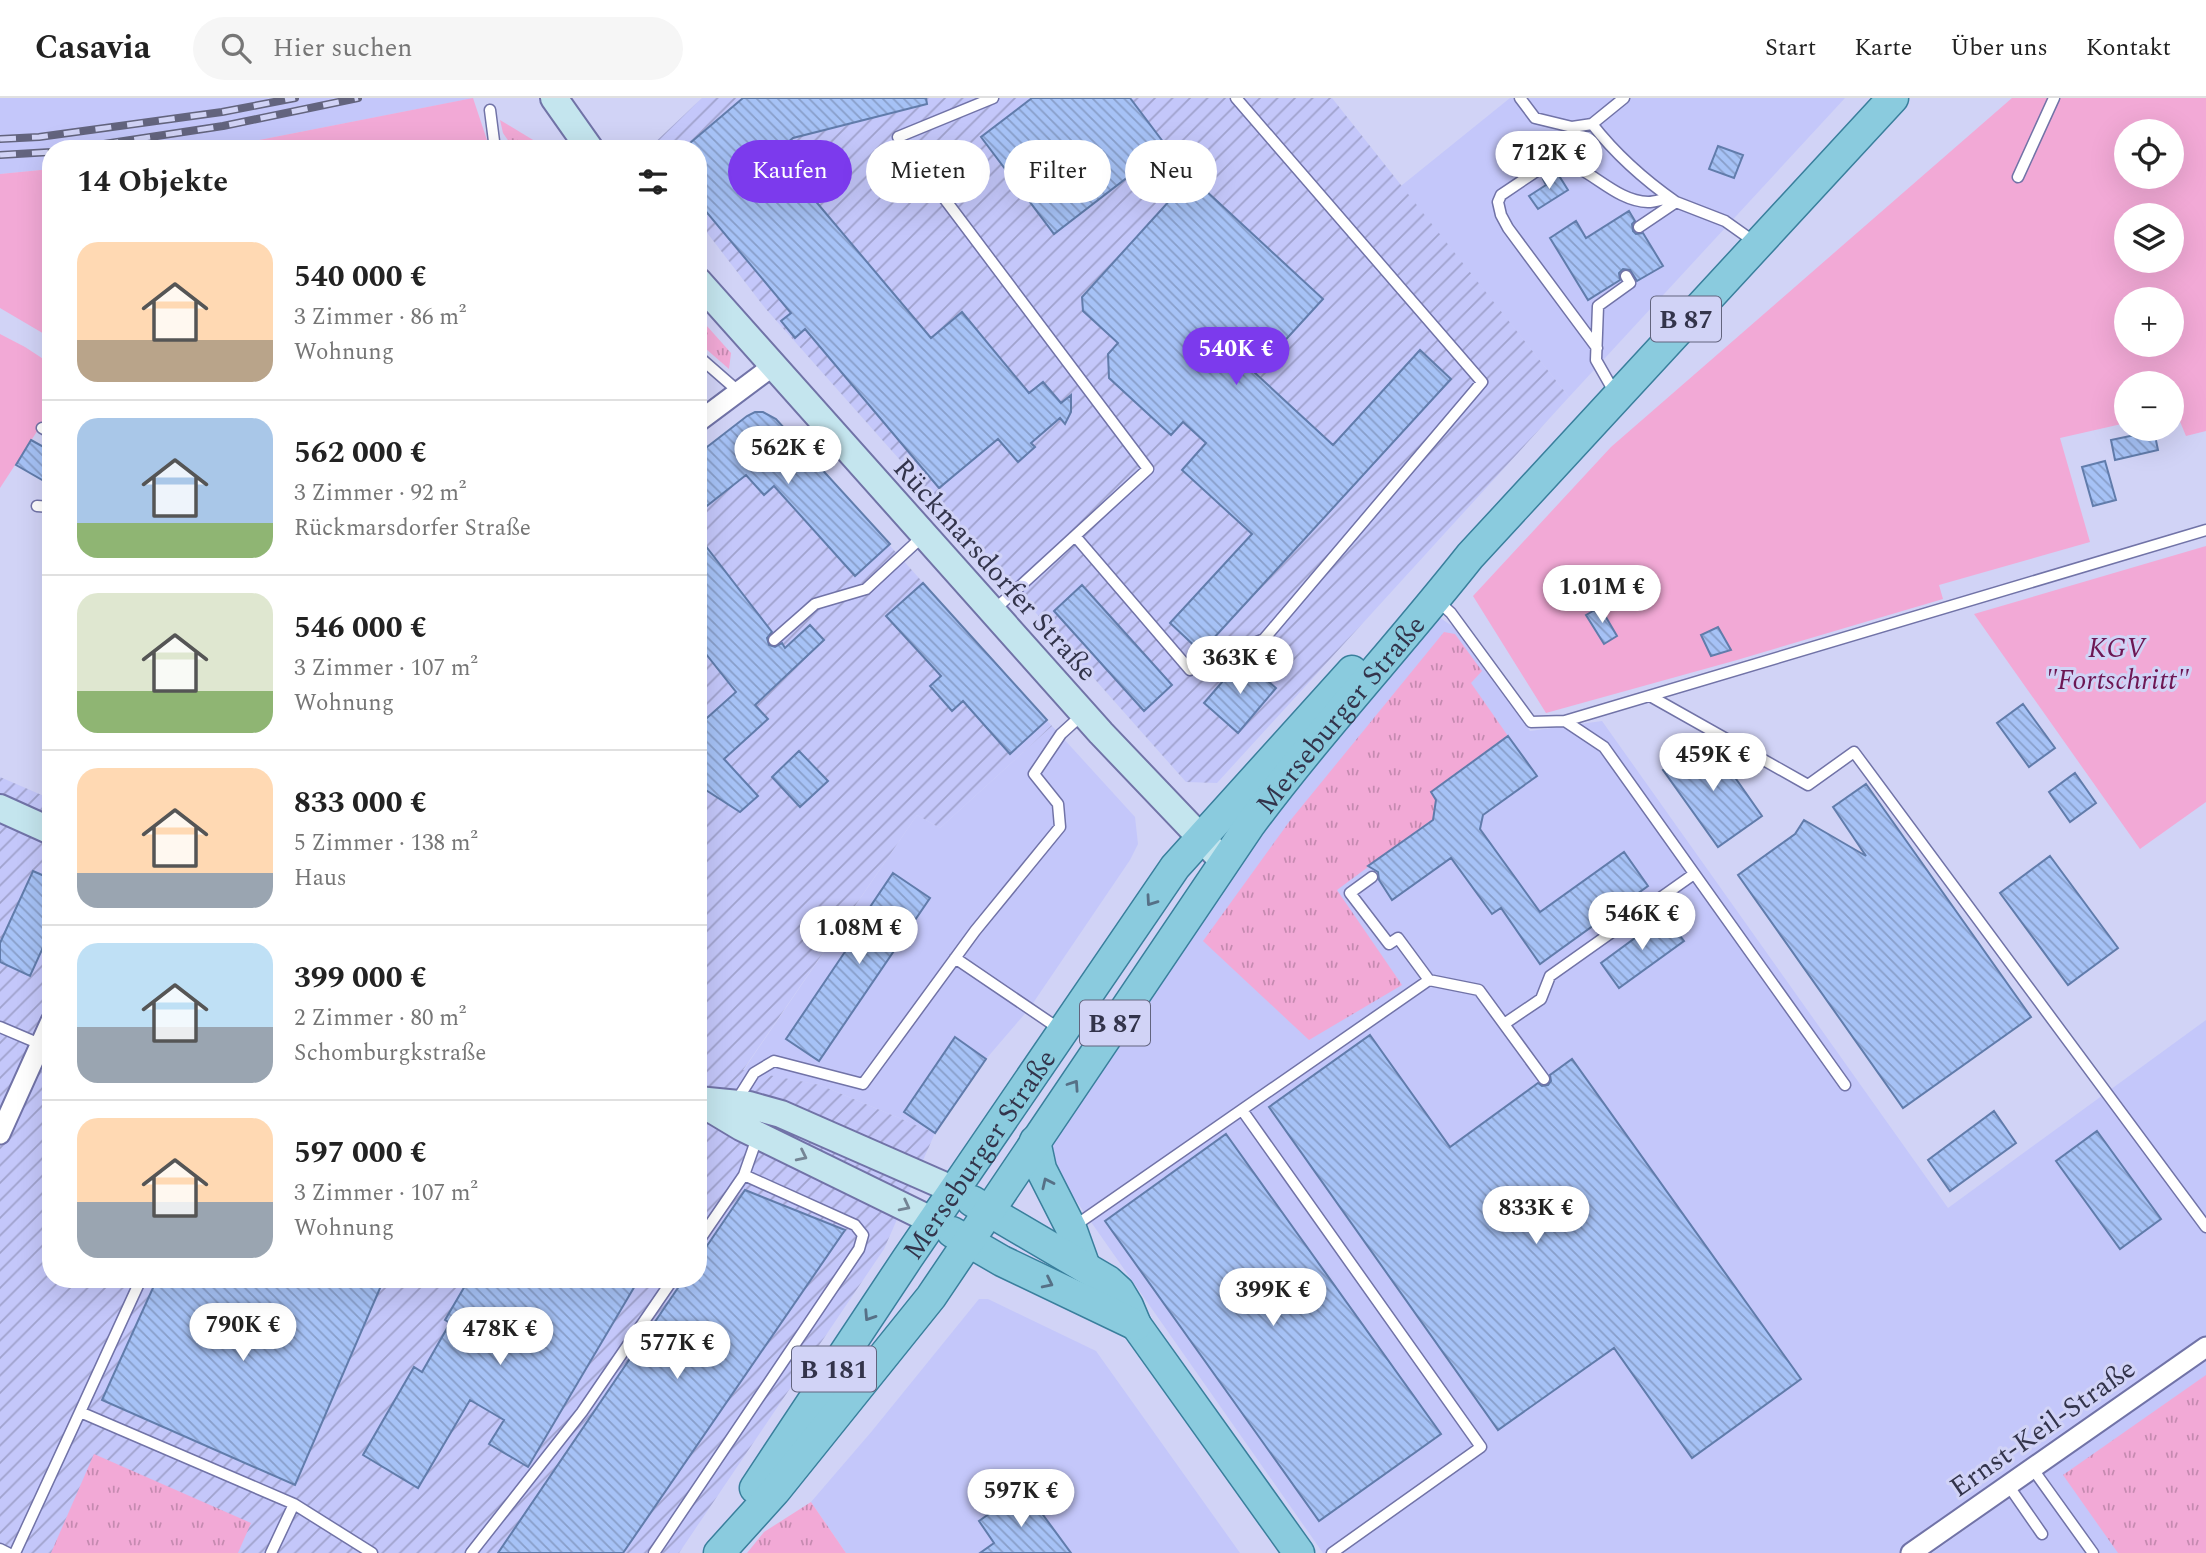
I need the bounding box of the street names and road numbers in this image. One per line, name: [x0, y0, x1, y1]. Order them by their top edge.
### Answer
road number: B 87: [1651, 296, 1721, 342]
street label: Rückmarsdorfer Straße: [882, 448, 1107, 692]
street label: Merseburger Straße: [1245, 606, 1436, 824]
road number: B 87: [1080, 1000, 1150, 1046]
street label: Merseburger Straße: [892, 1041, 1068, 1269]
road number: B 181: [792, 1346, 876, 1392]
street label: Ernst-Keil-Straße: [1941, 1348, 2145, 1509]

